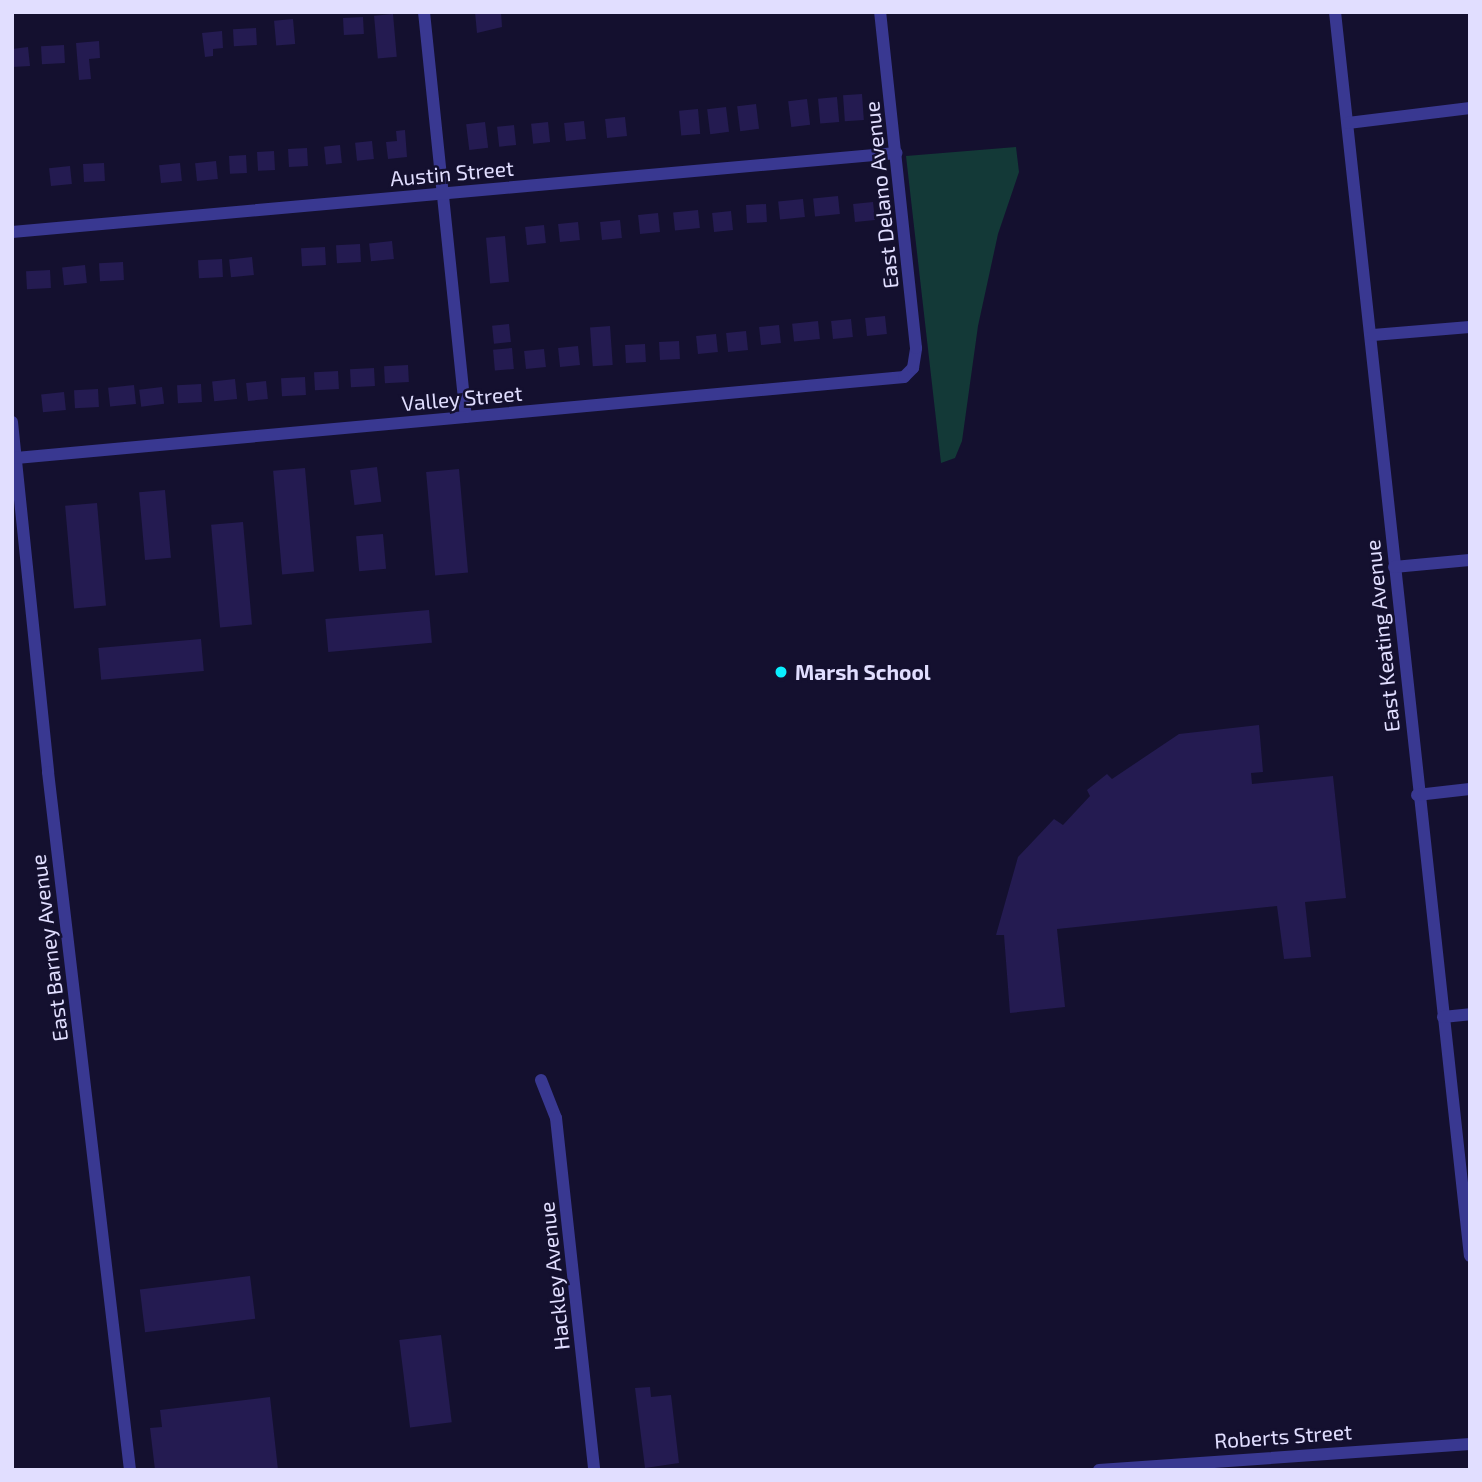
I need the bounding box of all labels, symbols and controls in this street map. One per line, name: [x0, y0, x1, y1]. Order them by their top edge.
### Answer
street label: East Delano Avenue: [859, 100, 903, 290]
street label: Austin Street: [389, 155, 515, 191]
street label: Valley Street: [400, 380, 524, 416]
street label: East Keating Avenue: [1359, 538, 1405, 734]
place label: Marsh School: [795, 659, 931, 685]
marker: Marsh School: [773, 664, 789, 680]
street label: East Barney Avenue: [25, 853, 73, 1043]
street label: Hackley Avenue: [534, 1200, 574, 1352]
street label: Roberts Street: [1213, 1419, 1353, 1453]

